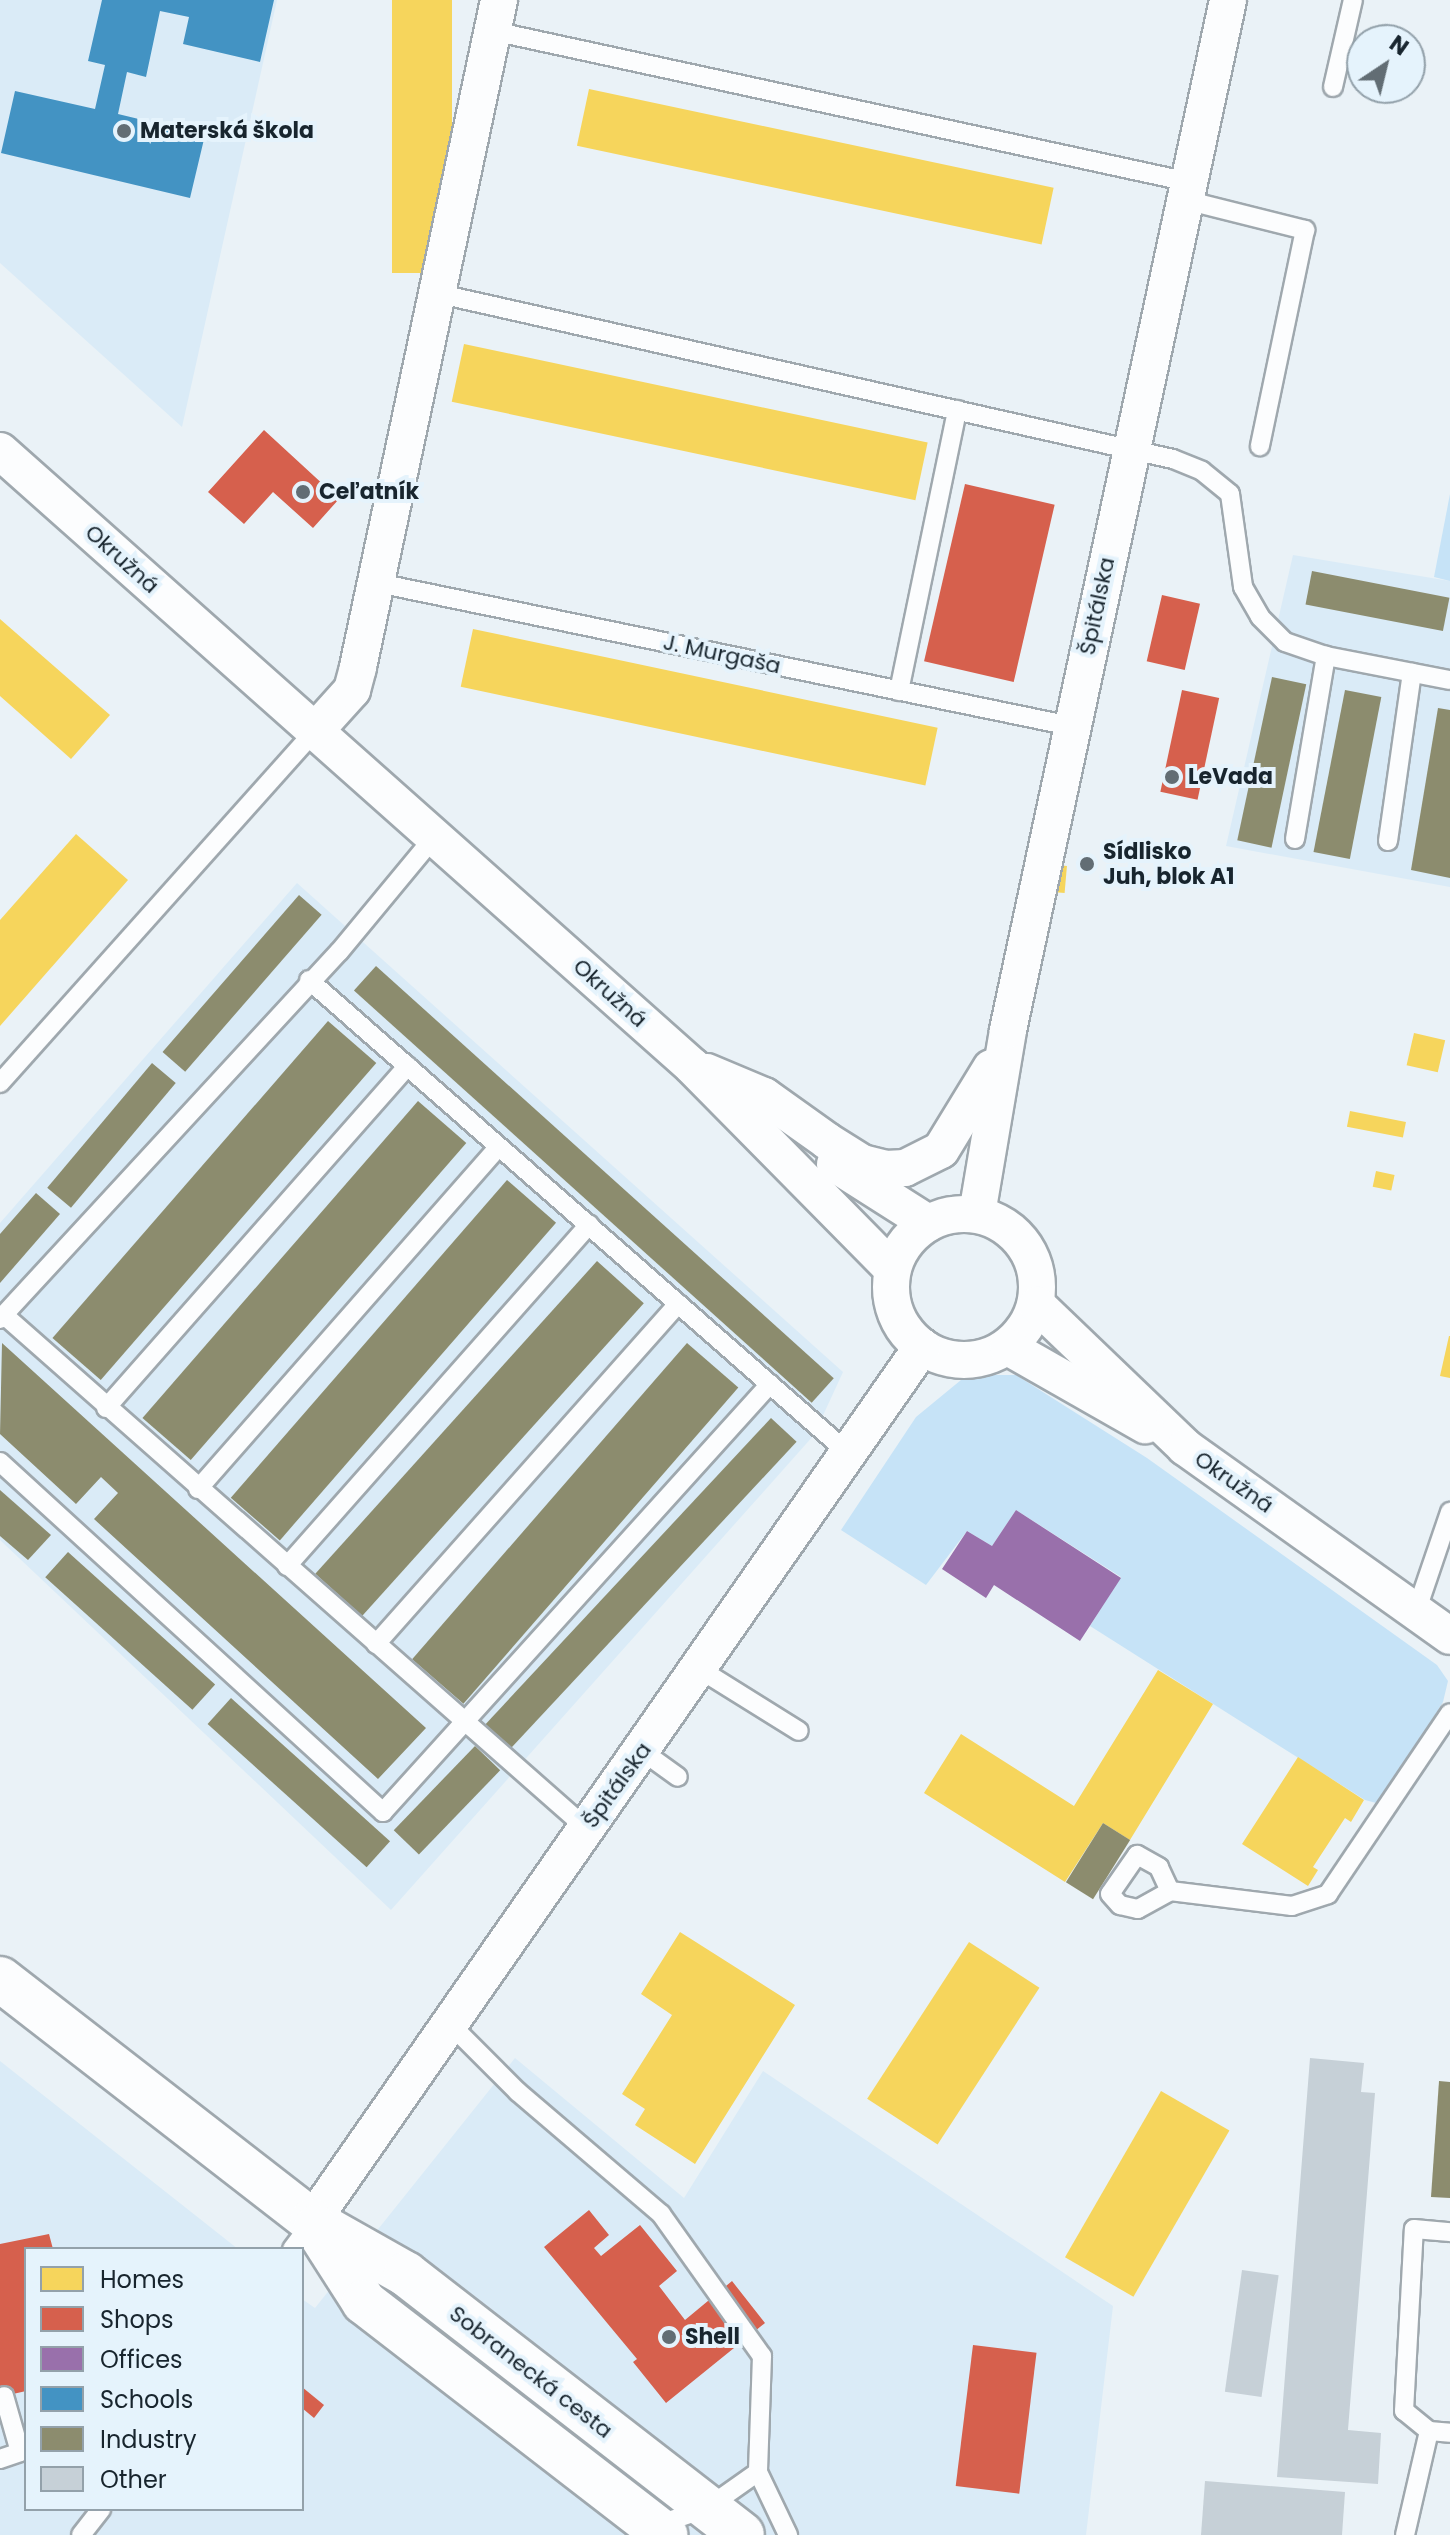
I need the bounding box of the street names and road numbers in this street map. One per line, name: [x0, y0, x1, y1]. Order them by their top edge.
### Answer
street label: Okružná: [80, 519, 164, 599]
street label: Špitálska: [1074, 555, 1120, 657]
street label: J. Murgaša: [661, 629, 783, 679]
street label: Okružná: [568, 953, 652, 1033]
street label: Okružná: [1190, 1445, 1278, 1519]
street label: Špitálska: [577, 1737, 657, 1833]
street label: Sobranecká cesta: [444, 2300, 618, 2444]

